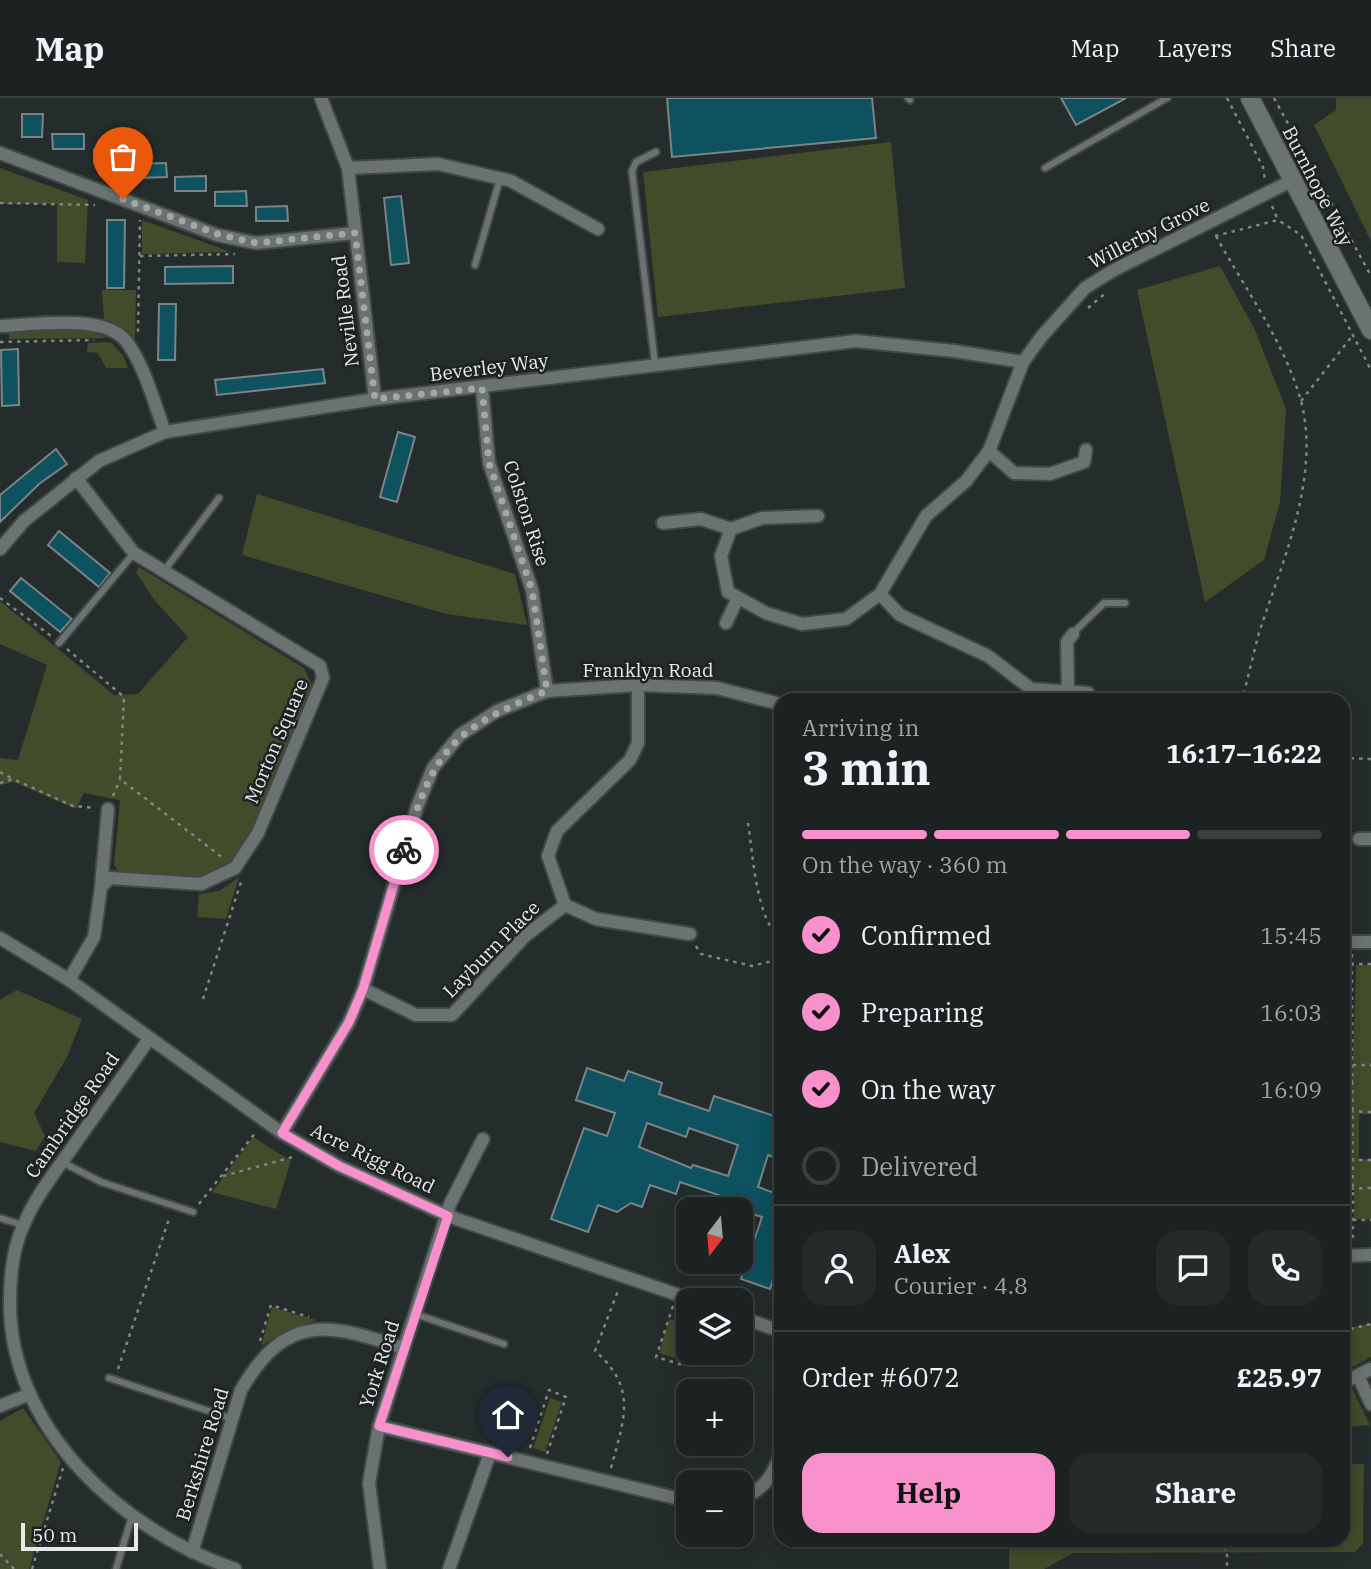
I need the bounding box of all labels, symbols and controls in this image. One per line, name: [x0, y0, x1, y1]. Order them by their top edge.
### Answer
text: Map: [35, 27, 104, 70]
text: Map: [1071, 32, 1119, 64]
text: Layers: [1157, 32, 1232, 64]
text: Share: [1270, 32, 1336, 64]
street label: Burnhope Way: [1277, 122, 1359, 251]
pin: [93, 127, 153, 199]
icon: bag: [104, 138, 142, 176]
street label: Willerby Grove: [1084, 192, 1214, 274]
street label: Neville Road: [326, 254, 364, 368]
street label: Beverley Way: [428, 348, 551, 386]
street label: Colston Rise: [499, 457, 555, 569]
street label: Franklyn Road: [582, 658, 714, 682]
street label: Morton Square: [239, 675, 313, 807]
text: Arriving in: [802, 712, 919, 742]
text: 16:17–16:22: [1166, 736, 1322, 770]
text: 3 min: [802, 738, 931, 798]
courier: [369, 815, 439, 885]
icon: bike: [385, 831, 423, 869]
text: On the way · 360 m: [802, 849, 1008, 879]
street label: Layburn Place: [437, 895, 545, 1003]
icon: check: [802, 916, 840, 954]
text: Confirmed: [861, 918, 992, 952]
text: 15:45: [1260, 920, 1322, 950]
icon: check: [802, 993, 840, 1031]
text: Preparing: [861, 995, 983, 1029]
text: 16:03: [1260, 997, 1322, 1027]
street label: Cambridge Road: [20, 1047, 124, 1183]
icon: check: [802, 1070, 840, 1108]
text: On the way: [861, 1072, 995, 1106]
text: 16:09: [1260, 1074, 1322, 1104]
street label: Acre Rigg Road: [307, 1118, 439, 1198]
text: Delivered: [861, 1149, 978, 1183]
north arrow: [676, 1197, 752, 1274]
map controls: [676, 1197, 753, 1547]
button: person: [802, 1231, 876, 1305]
button: chat: [1156, 1231, 1230, 1305]
button: phone: [1248, 1231, 1322, 1305]
text: Alex: [894, 1236, 950, 1270]
text: Courier · 4.8: [894, 1270, 1028, 1300]
button: layers: [676, 1288, 753, 1365]
street label: York Road: [354, 1317, 404, 1411]
text: Order #6072: [802, 1360, 960, 1394]
text: £25.97: [1237, 1360, 1322, 1394]
button: +: [676, 1379, 753, 1456]
street label: Berkshire Road: [170, 1385, 234, 1523]
pin: [478, 1385, 538, 1457]
icon: home: [489, 1396, 527, 1434]
button: Help: [802, 1453, 1055, 1533]
button: Share: [1069, 1453, 1322, 1533]
button: −: [676, 1470, 753, 1547]
scale bar: [21, 1520, 138, 1552]
text: 50 m: [32, 1523, 77, 1547]

